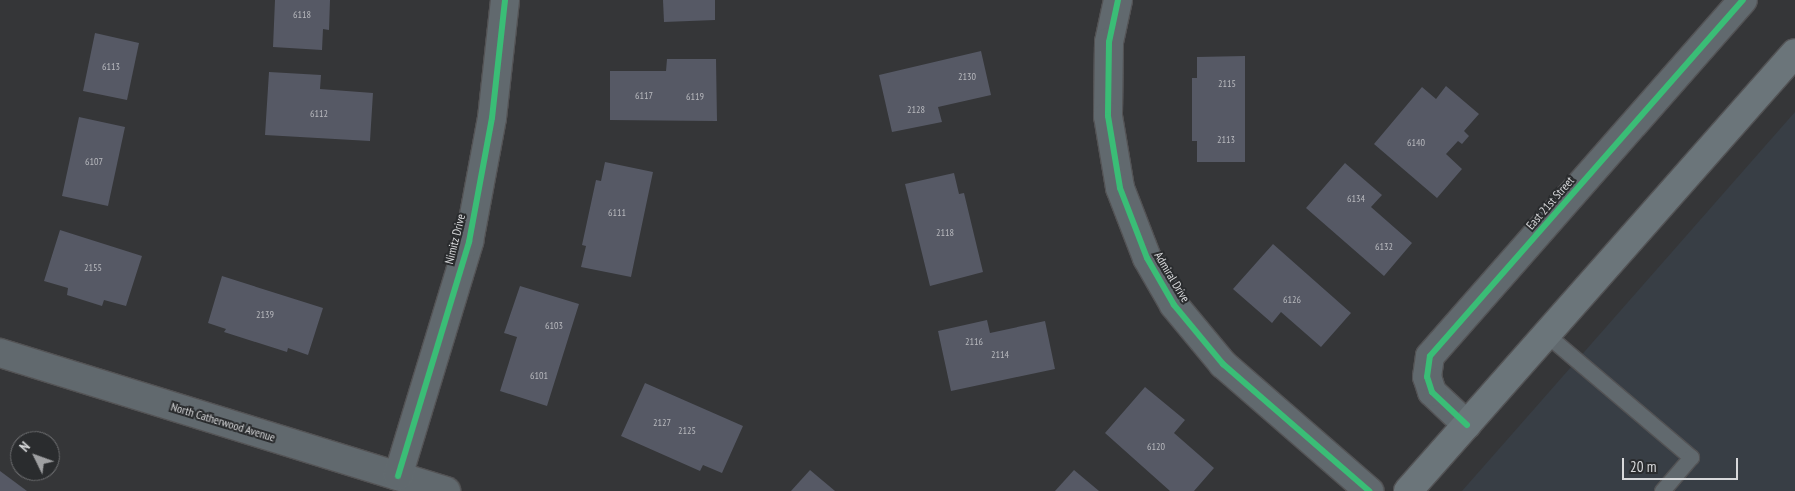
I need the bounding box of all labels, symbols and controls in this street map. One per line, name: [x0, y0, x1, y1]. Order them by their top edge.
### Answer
house number: 6118: [293, 9, 311, 21]
house number: 6113: [102, 61, 120, 73]
house number: 2130: [958, 71, 976, 83]
house number: 2115: [1218, 78, 1236, 90]
house number: 6117: [635, 90, 653, 102]
house number: 6119: [686, 91, 704, 103]
house number: 2128: [907, 104, 925, 116]
house number: 6112: [310, 108, 328, 120]
house number: 2113: [1217, 134, 1235, 146]
house number: 6140: [1407, 137, 1425, 149]
house number: 6107: [85, 156, 103, 168]
street label: East 21st Street: [1523, 174, 1577, 232]
house number: 6134: [1347, 193, 1365, 205]
house number: 6111: [608, 207, 626, 219]
street label: Nimitz Drive: [442, 212, 468, 266]
house number: 2118: [936, 227, 954, 239]
house number: 6132: [1375, 241, 1393, 253]
street label: Admiral Drive: [1151, 249, 1193, 305]
house number: 2155: [84, 262, 102, 274]
house number: 6126: [1283, 294, 1301, 306]
house number: 2139: [256, 309, 274, 321]
house number: 6103: [545, 320, 563, 332]
house number: 2116: [965, 336, 983, 348]
house number: 2114: [991, 349, 1009, 361]
house number: 6101: [530, 370, 548, 382]
street label: North Catherwood Avenue: [169, 399, 277, 445]
house number: 2127: [653, 417, 671, 429]
house number: 2125: [678, 425, 696, 437]
north arrow: [10, 431, 60, 481]
text: N: [15, 438, 34, 455]
house number: 6120: [1147, 441, 1165, 453]
scale bar: [1625, 448, 1741, 480]
text: 20 m: [1630, 457, 1656, 476]

